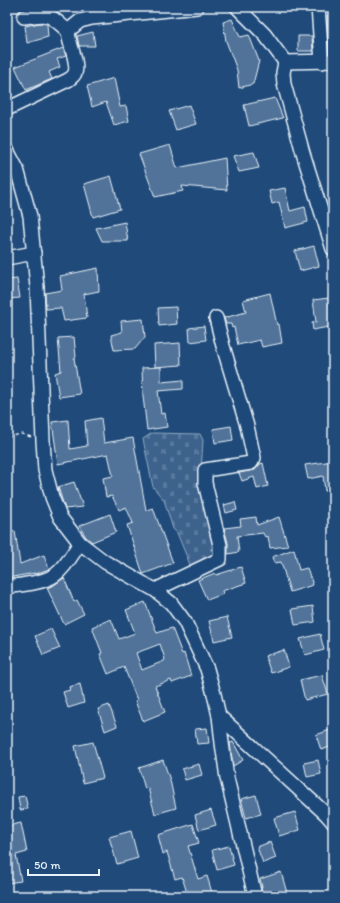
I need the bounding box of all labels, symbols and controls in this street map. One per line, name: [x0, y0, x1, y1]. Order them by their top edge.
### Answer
scale bar: [28, 851, 99, 877]
text: 50 m: [34, 858, 60, 872]

